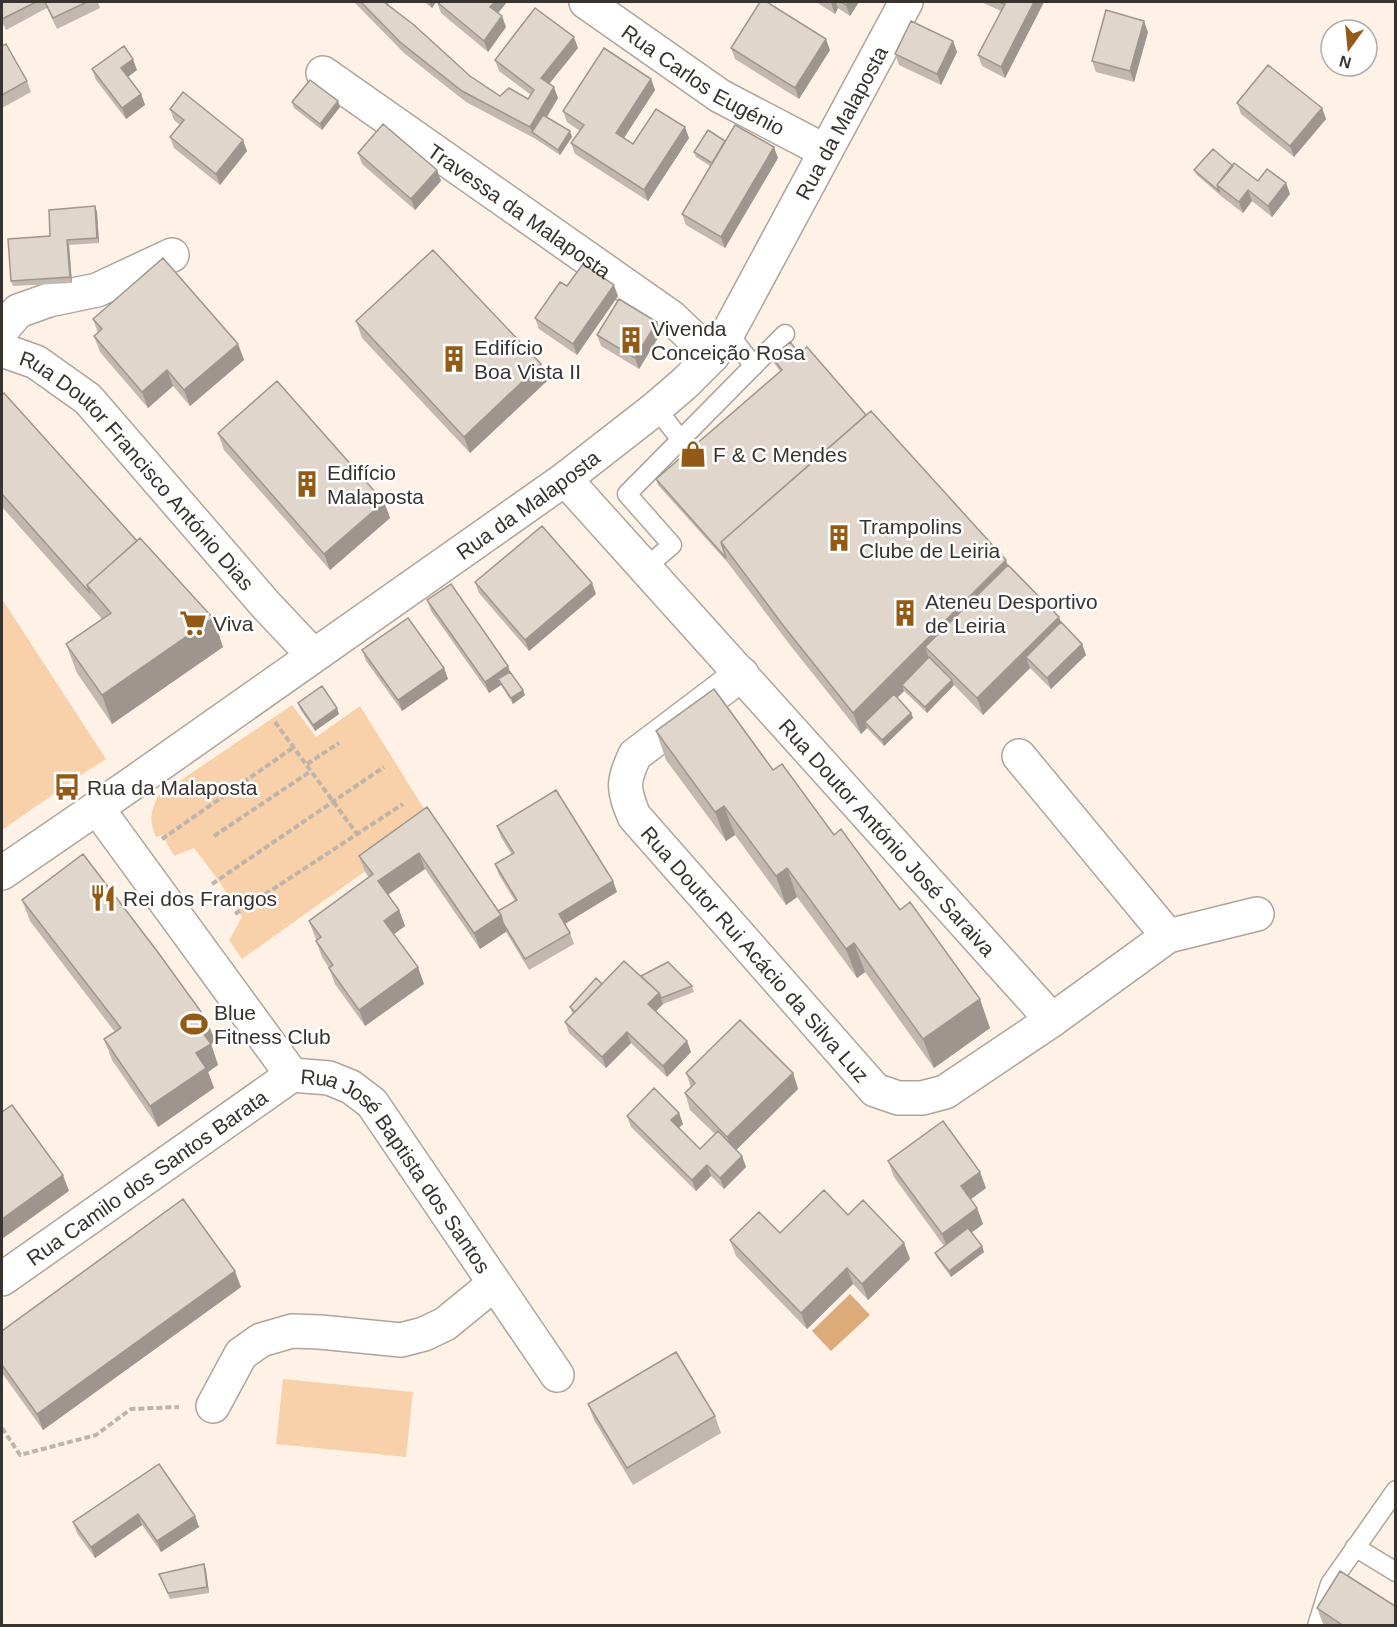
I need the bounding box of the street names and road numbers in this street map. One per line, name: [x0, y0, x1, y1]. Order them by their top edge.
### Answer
street label: Rua Carlos Eugénio: [618, 20, 789, 139]
street label: Rua da Malaposta: [791, 42, 892, 203]
street label: Travessa da Malaposta: [424, 139, 615, 283]
street label: Rua Doutor Francisco António Dias: [17, 346, 259, 594]
street label: Rua da Malaposta: [452, 445, 604, 564]
street label: Rua Doutor António José Saraiva: [775, 714, 1000, 961]
street label: Rua Doutor Rui Acácio da Silva Luz: [637, 821, 874, 1087]
street label: Rua José Baptista dos Santos: [300, 1064, 496, 1277]
street label: Rua Camilo dos Santos Barata: [22, 1085, 272, 1270]

